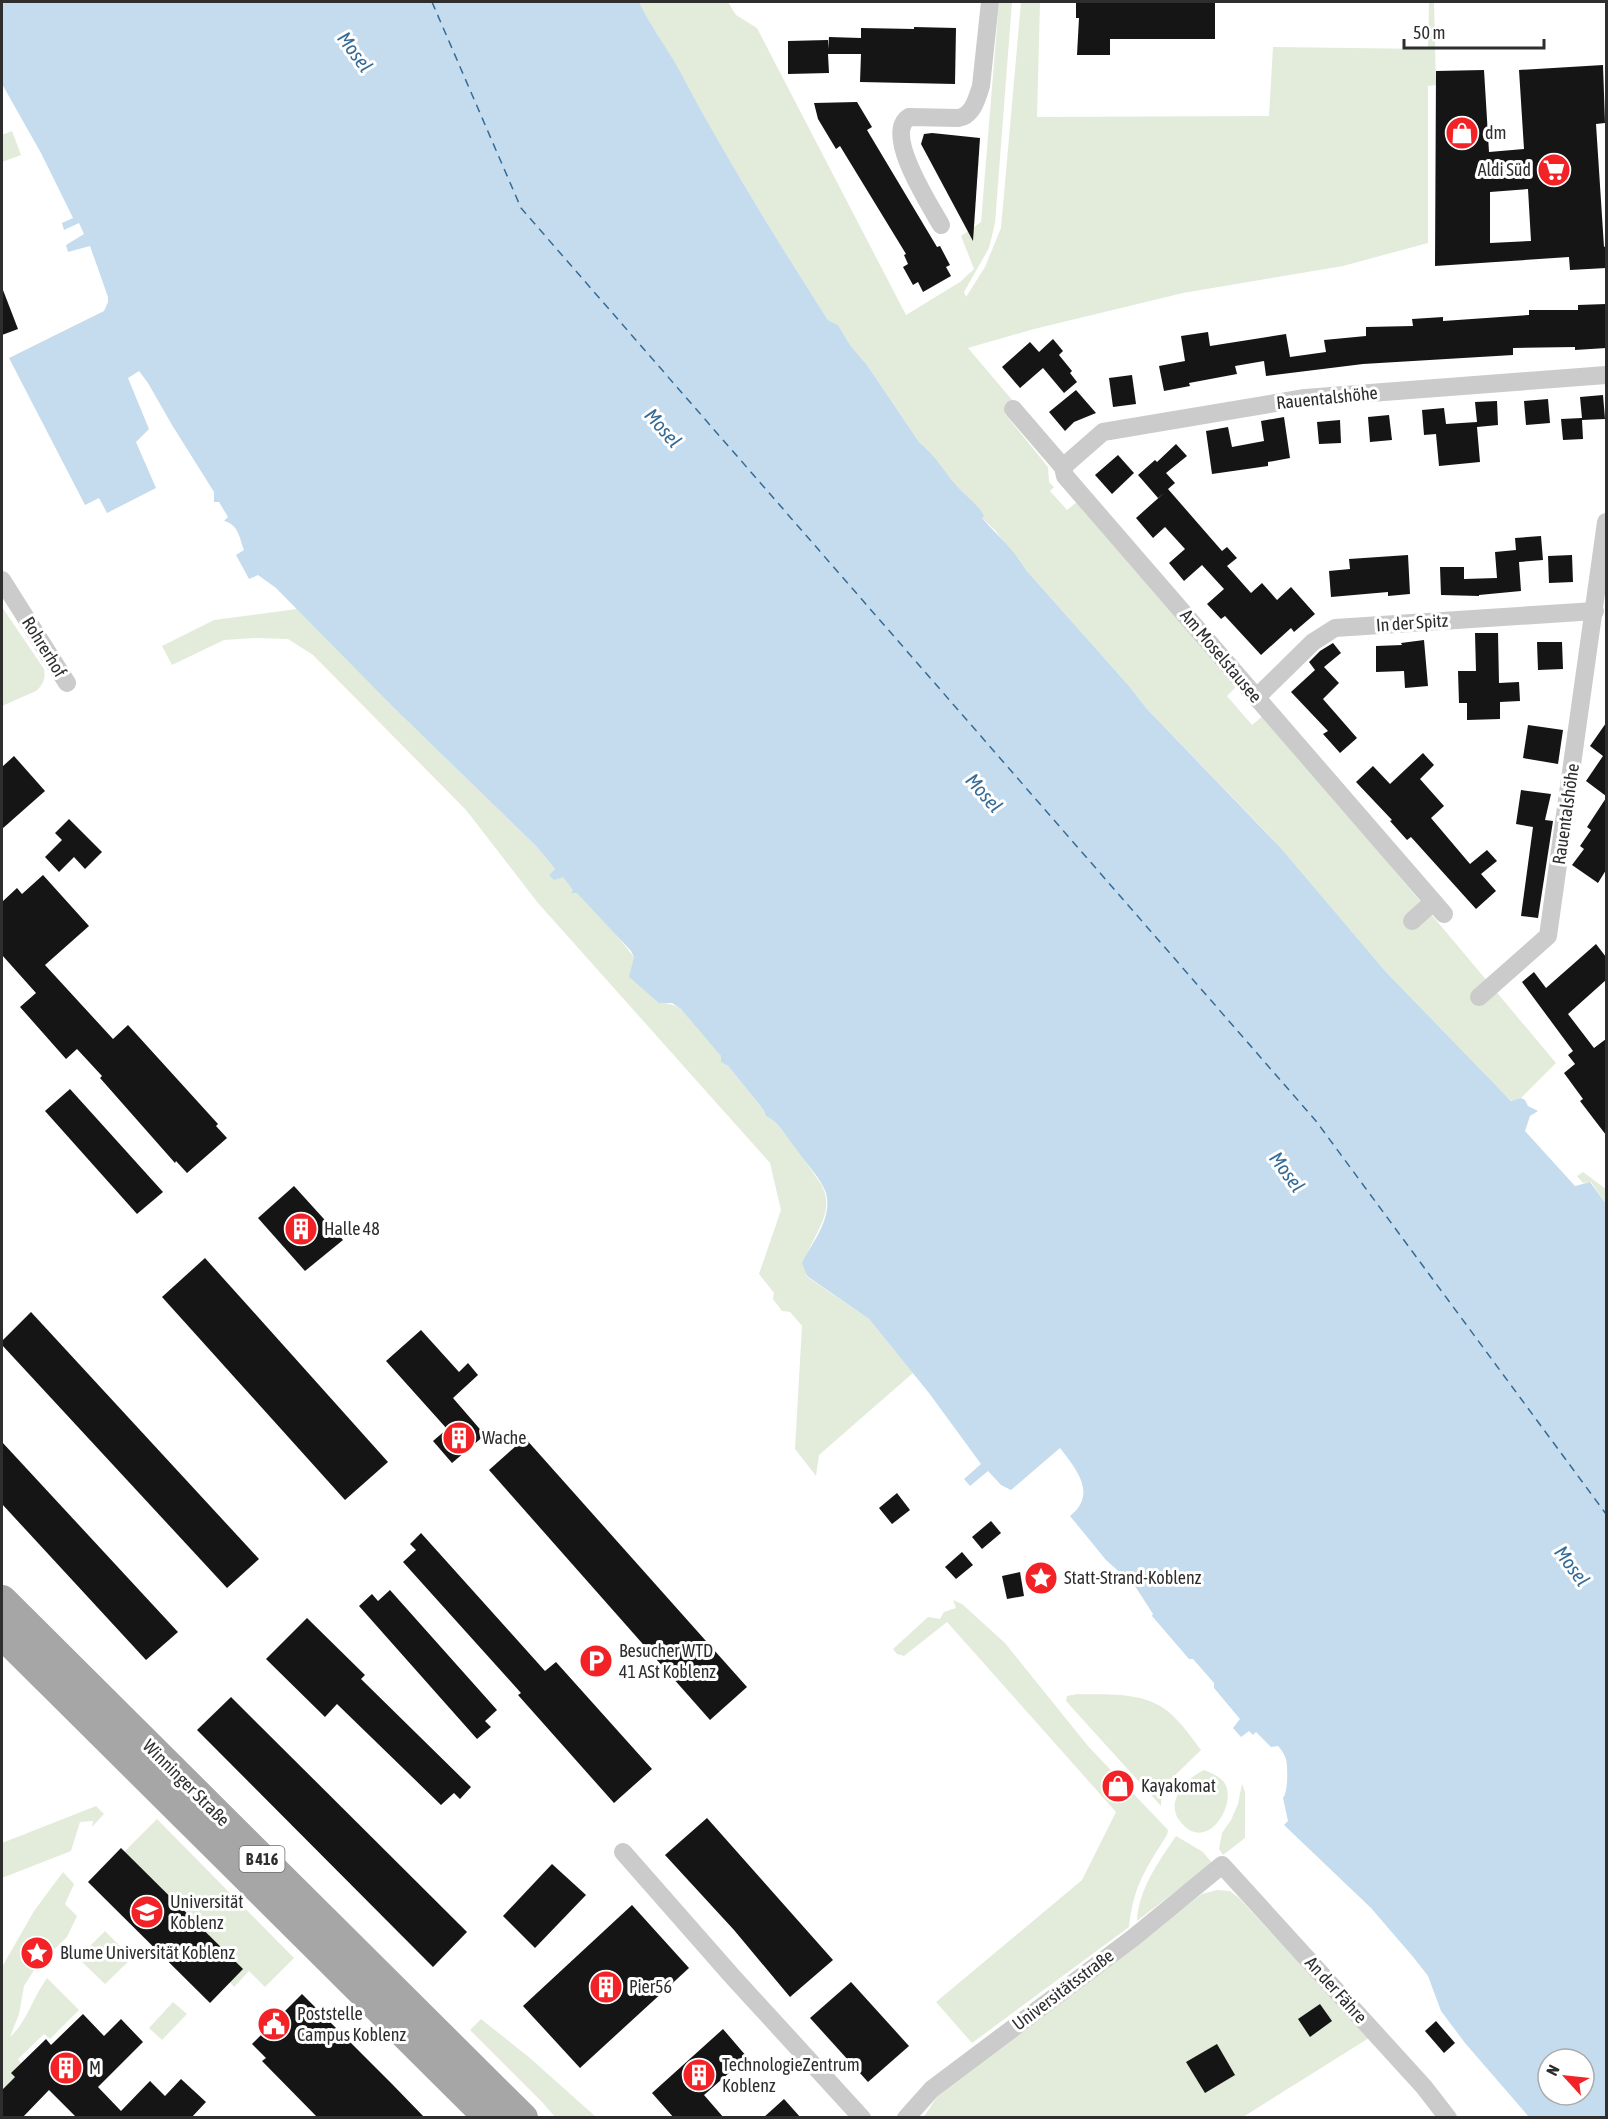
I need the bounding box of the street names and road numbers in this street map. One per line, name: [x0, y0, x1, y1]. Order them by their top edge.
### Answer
street label: Rauentalshöhe: [1275, 382, 1379, 413]
street label: Am Moselstausee: [1176, 605, 1266, 707]
street label: In der Spitz: [1375, 609, 1449, 635]
street label: Rohrerhof: [18, 613, 71, 681]
street label: Rauentalshöhe: [1548, 762, 1583, 866]
street label: Winninger Straße: [139, 1735, 234, 1830]
road number: B 416: [240, 1846, 284, 1872]
street label: Universitätsstraße: [1008, 1945, 1117, 2034]
street label: An der Fähre: [1301, 1952, 1372, 2027]

